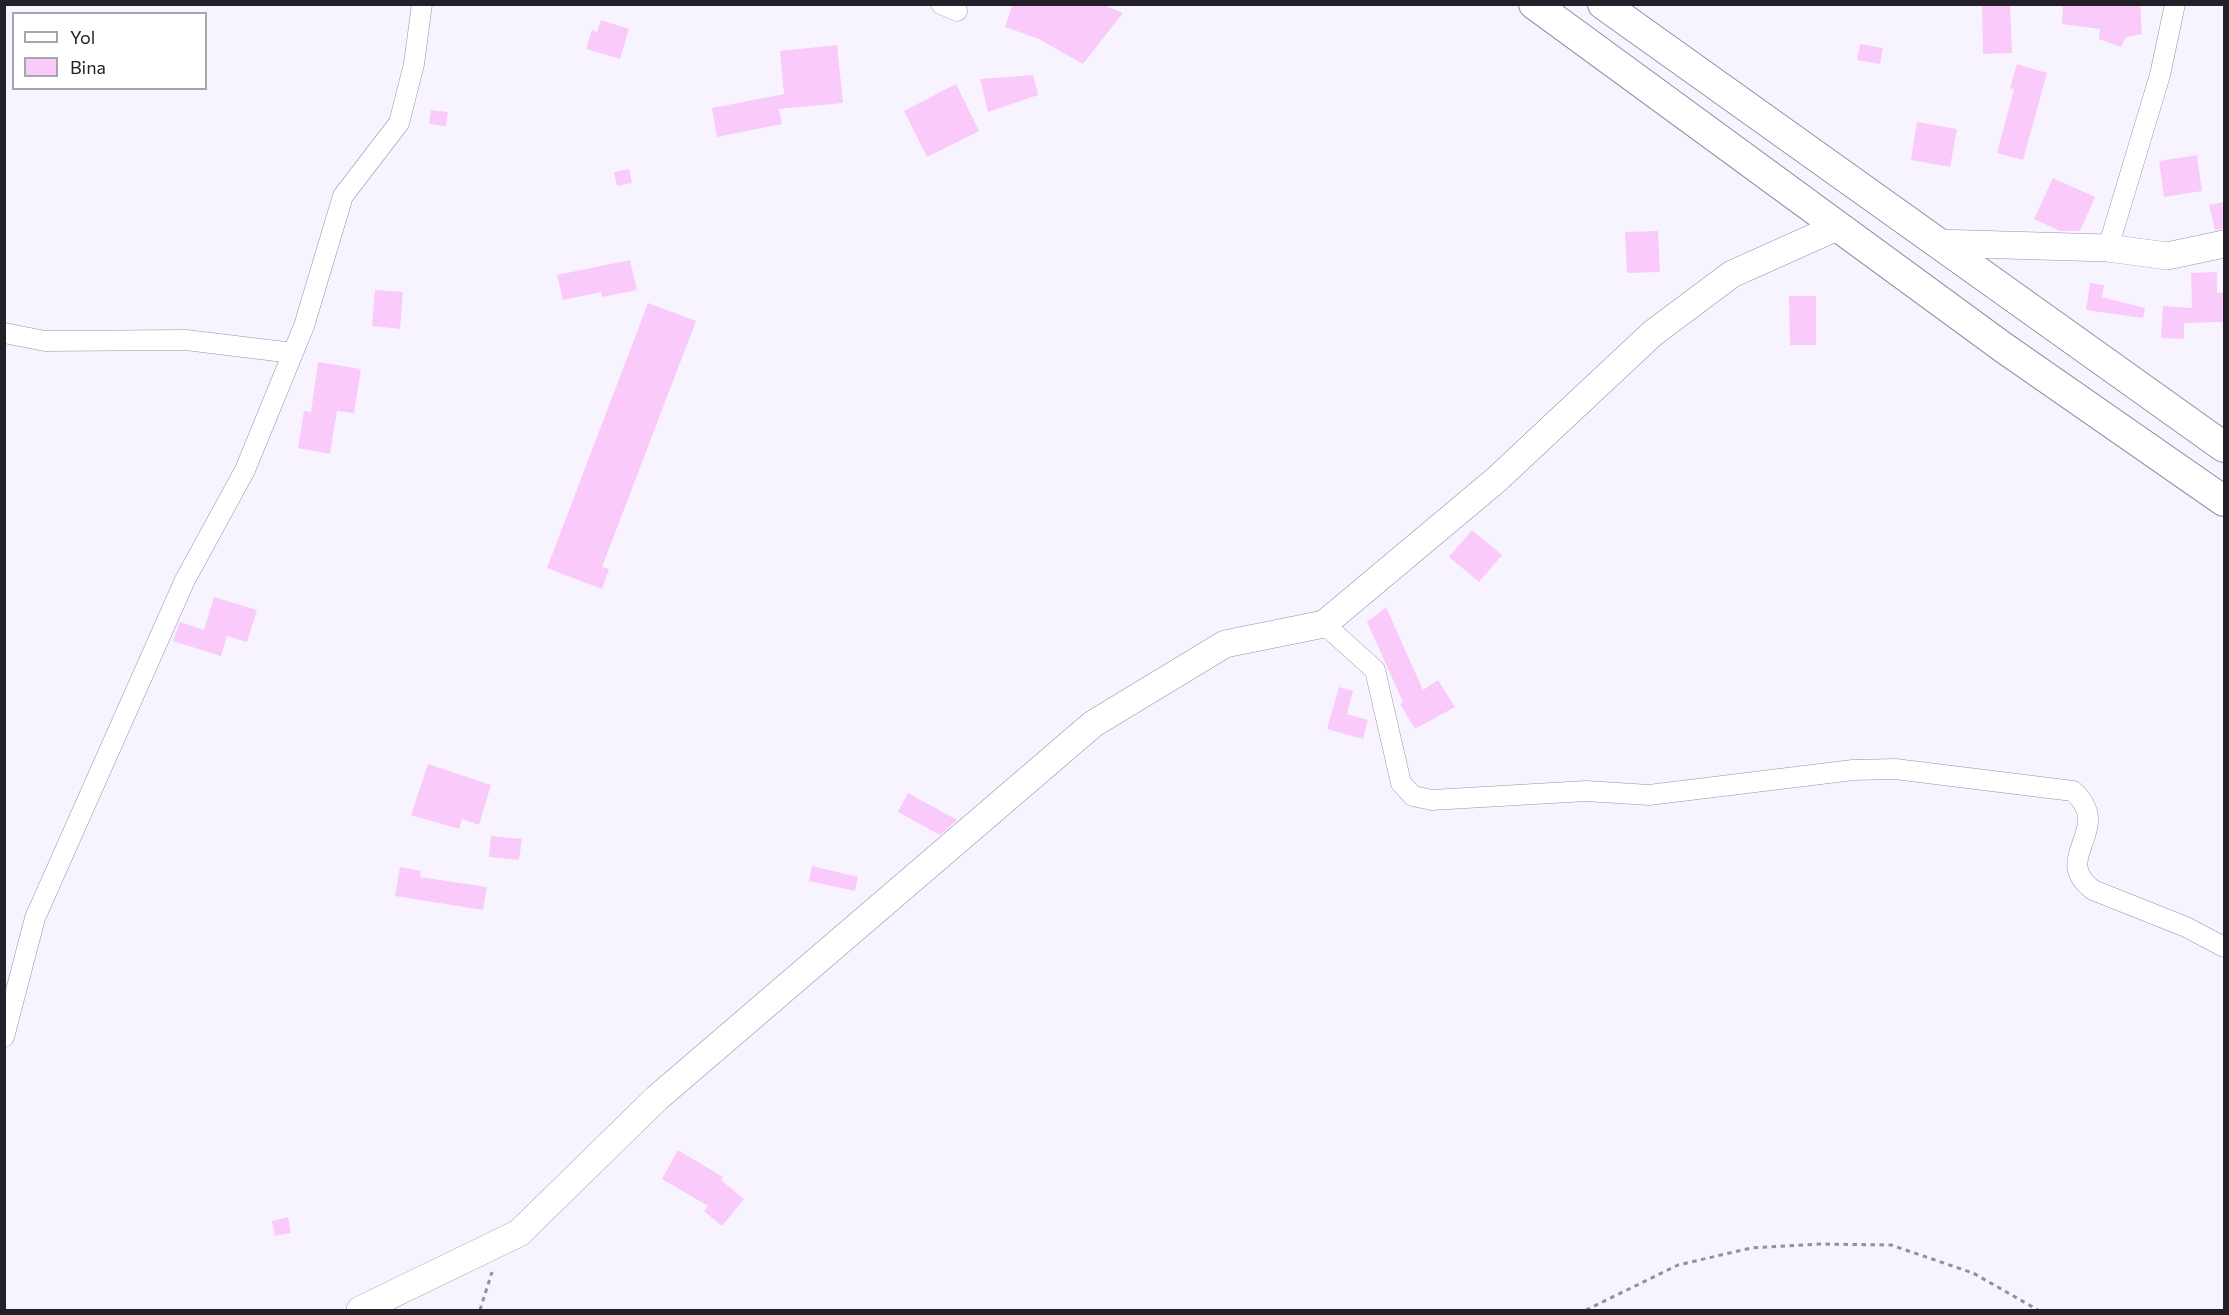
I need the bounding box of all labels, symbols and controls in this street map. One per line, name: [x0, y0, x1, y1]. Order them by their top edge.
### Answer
legend: [12, 12, 207, 90]
text: Yol: [70, 26, 95, 48]
text: Bina: [70, 56, 106, 78]

